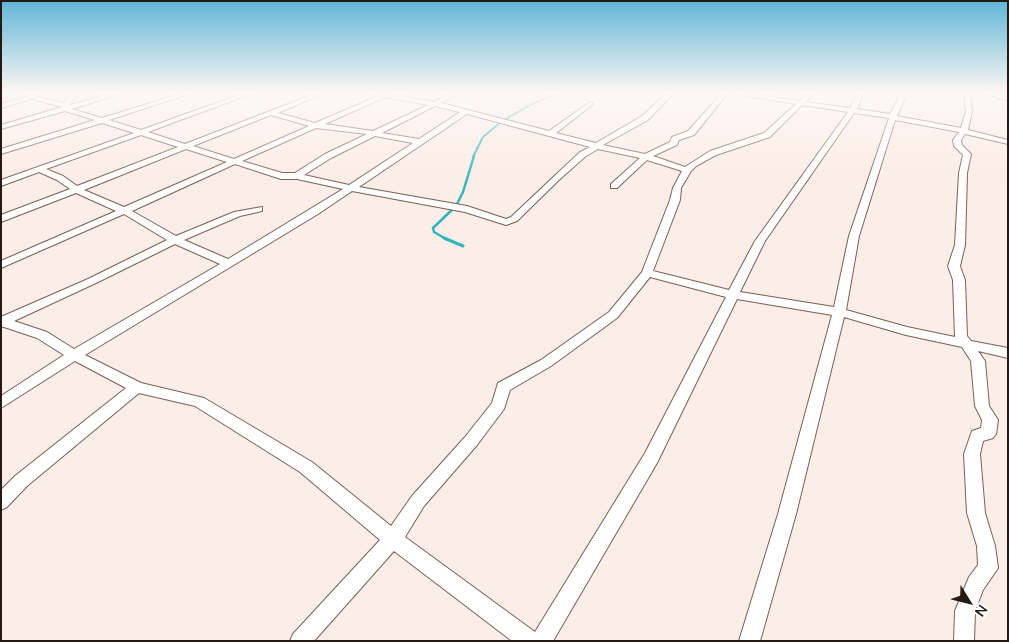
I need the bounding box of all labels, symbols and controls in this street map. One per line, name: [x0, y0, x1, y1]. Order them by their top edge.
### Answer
north arrow: [944, 577, 994, 627]
text: N: [971, 601, 992, 620]

